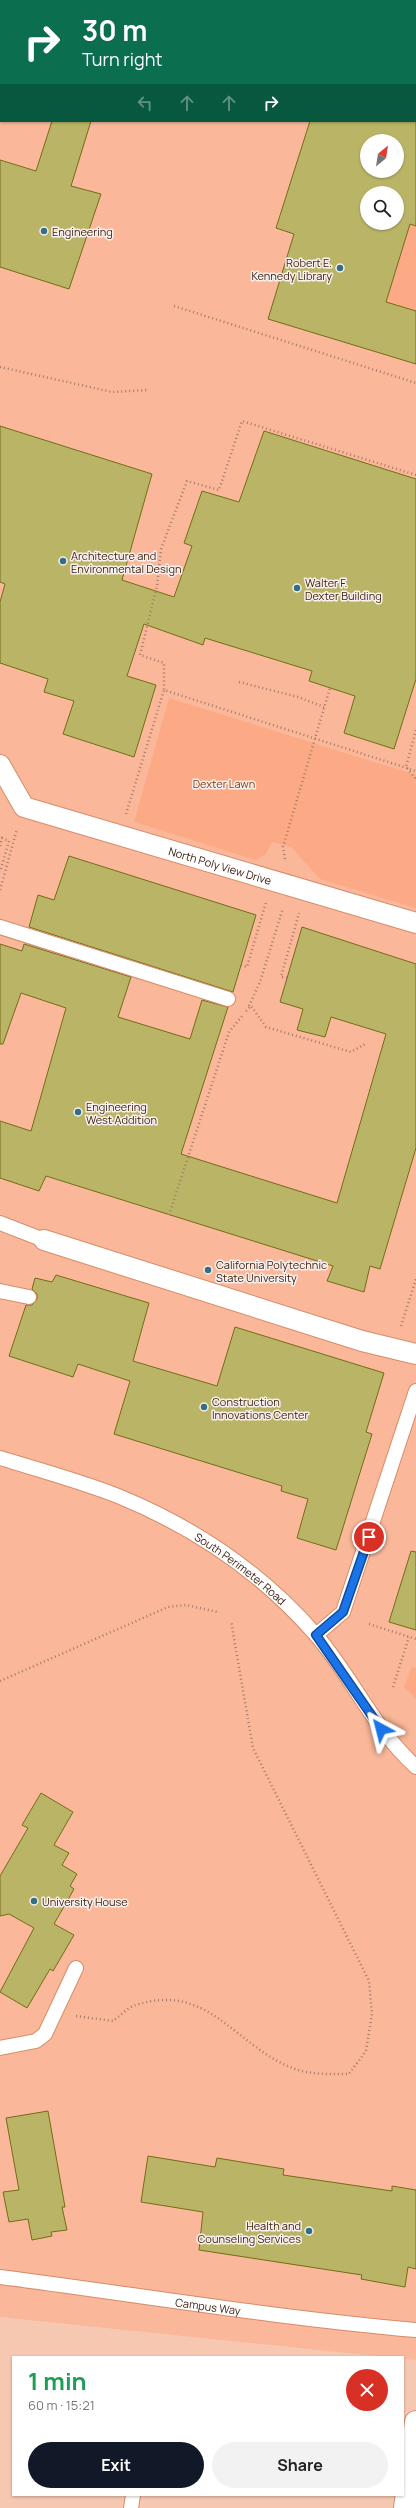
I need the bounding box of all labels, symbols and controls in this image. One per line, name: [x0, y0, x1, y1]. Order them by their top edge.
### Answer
text: 30 m: [82, 11, 147, 49]
icon: right: [16, 16, 68, 68]
text: Turn right: [82, 47, 163, 71]
icon: left: [134, 92, 156, 114]
icon: ahead: [176, 92, 198, 114]
icon: ahead: [218, 92, 240, 114]
icon: right: [260, 92, 282, 114]
north arrow: [360, 134, 404, 178]
map controls: [360, 134, 404, 230]
button: search: [360, 186, 404, 230]
place label: Engineering: [52, 224, 113, 239]
marker: Engineering: [39, 226, 49, 236]
place label: Robert E. Kennedy Library: [251, 255, 332, 283]
marker: Robert E. Kennedy Library: [335, 263, 345, 273]
place label: Architecture and Environmental Design: [71, 548, 181, 576]
marker: Architecture and Environmental Design: [58, 556, 68, 566]
place label: Walter F. Dexter Building: [305, 575, 382, 603]
marker: Walter F. Dexter Building: [292, 583, 302, 593]
park label: Dexter Lawn: [193, 776, 255, 791]
street label: North Poly View Drive: [167, 843, 274, 888]
place label: Engineering West Addition: [86, 1099, 157, 1127]
marker: Engineering West Addition: [73, 1107, 83, 1117]
place label: California Polytechnic State University: [216, 1257, 327, 1285]
marker: California Polytechnic State University: [203, 1265, 213, 1275]
place label: Construction Innovations Center: [212, 1394, 309, 1422]
marker: Construction Innovations Center: [199, 1402, 209, 1412]
pin: [352, 1520, 386, 1554]
icon: arrive: [358, 1526, 380, 1548]
street label: South Perimeter Road: [192, 1529, 290, 1608]
position arrow: [360, 1708, 402, 1750]
place label: University House: [42, 1894, 128, 1909]
marker: University House: [29, 1896, 39, 1906]
place label: Health and Counseling Services: [198, 2218, 301, 2246]
marker: Health and Counseling Services: [304, 2226, 314, 2236]
street label: Campus Way: [174, 2294, 242, 2318]
text: 1 min: [28, 2364, 87, 2397]
button: close: [346, 2369, 388, 2411]
text: 60 m · 15:21: [28, 2396, 95, 2414]
button: Exit: [28, 2442, 204, 2488]
button: Share: [212, 2442, 388, 2488]

